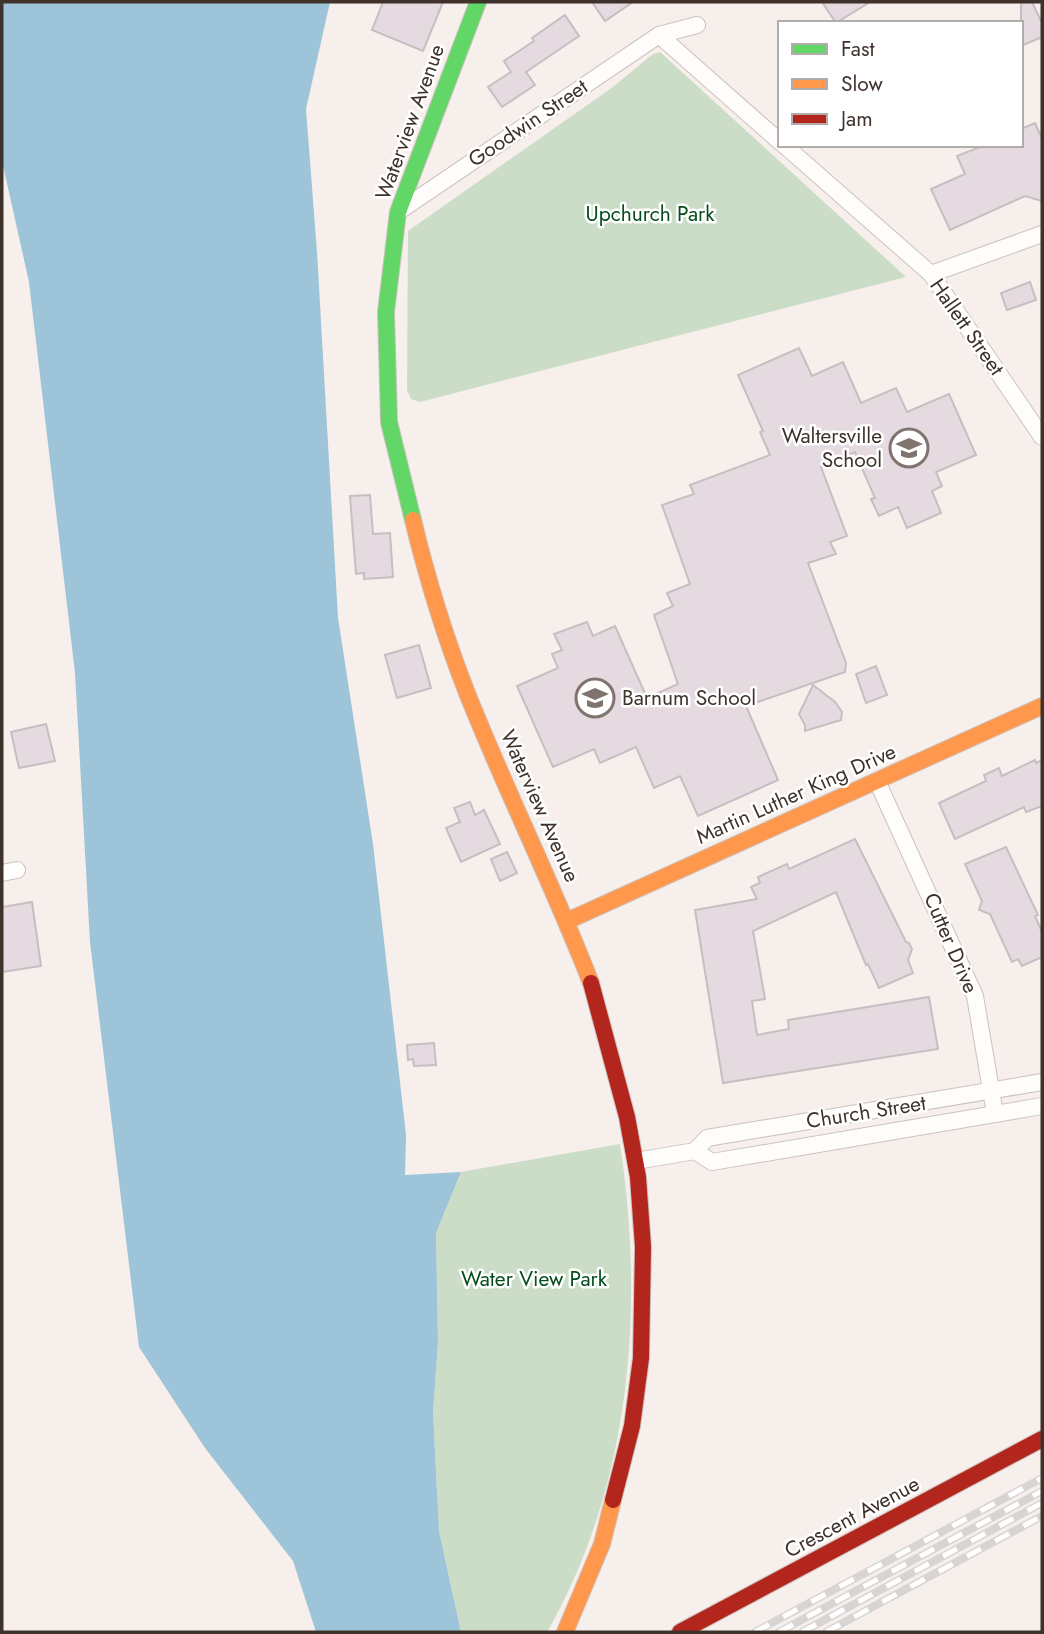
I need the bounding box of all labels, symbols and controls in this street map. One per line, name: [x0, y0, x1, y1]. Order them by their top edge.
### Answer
legend: [778, 21, 1023, 147]
text: Fast: [841, 34, 874, 64]
street label: Waterview Avenue: [368, 40, 452, 204]
text: Slow: [841, 69, 883, 99]
street label: Goodwin Street: [462, 72, 594, 174]
text: Jam: [838, 104, 873, 134]
park label: Upchurch Park: [586, 199, 715, 229]
street label: Hallett Street: [923, 272, 1011, 382]
place label: Waltersville School: [782, 421, 882, 475]
school or university icon: Waltersville School: [888, 427, 930, 469]
school or university icon: Barnum School: [574, 677, 616, 719]
place label: Barnum School: [622, 683, 756, 713]
street label: Waterview Avenue: [493, 725, 587, 887]
street label: Martin Luther King Drive: [691, 736, 901, 852]
street label: Cutter Drive: [916, 888, 986, 998]
street label: Church Street: [804, 1088, 928, 1136]
park label: Water View Park: [461, 1264, 608, 1294]
street label: Crescent Avenue: [779, 1469, 925, 1565]

